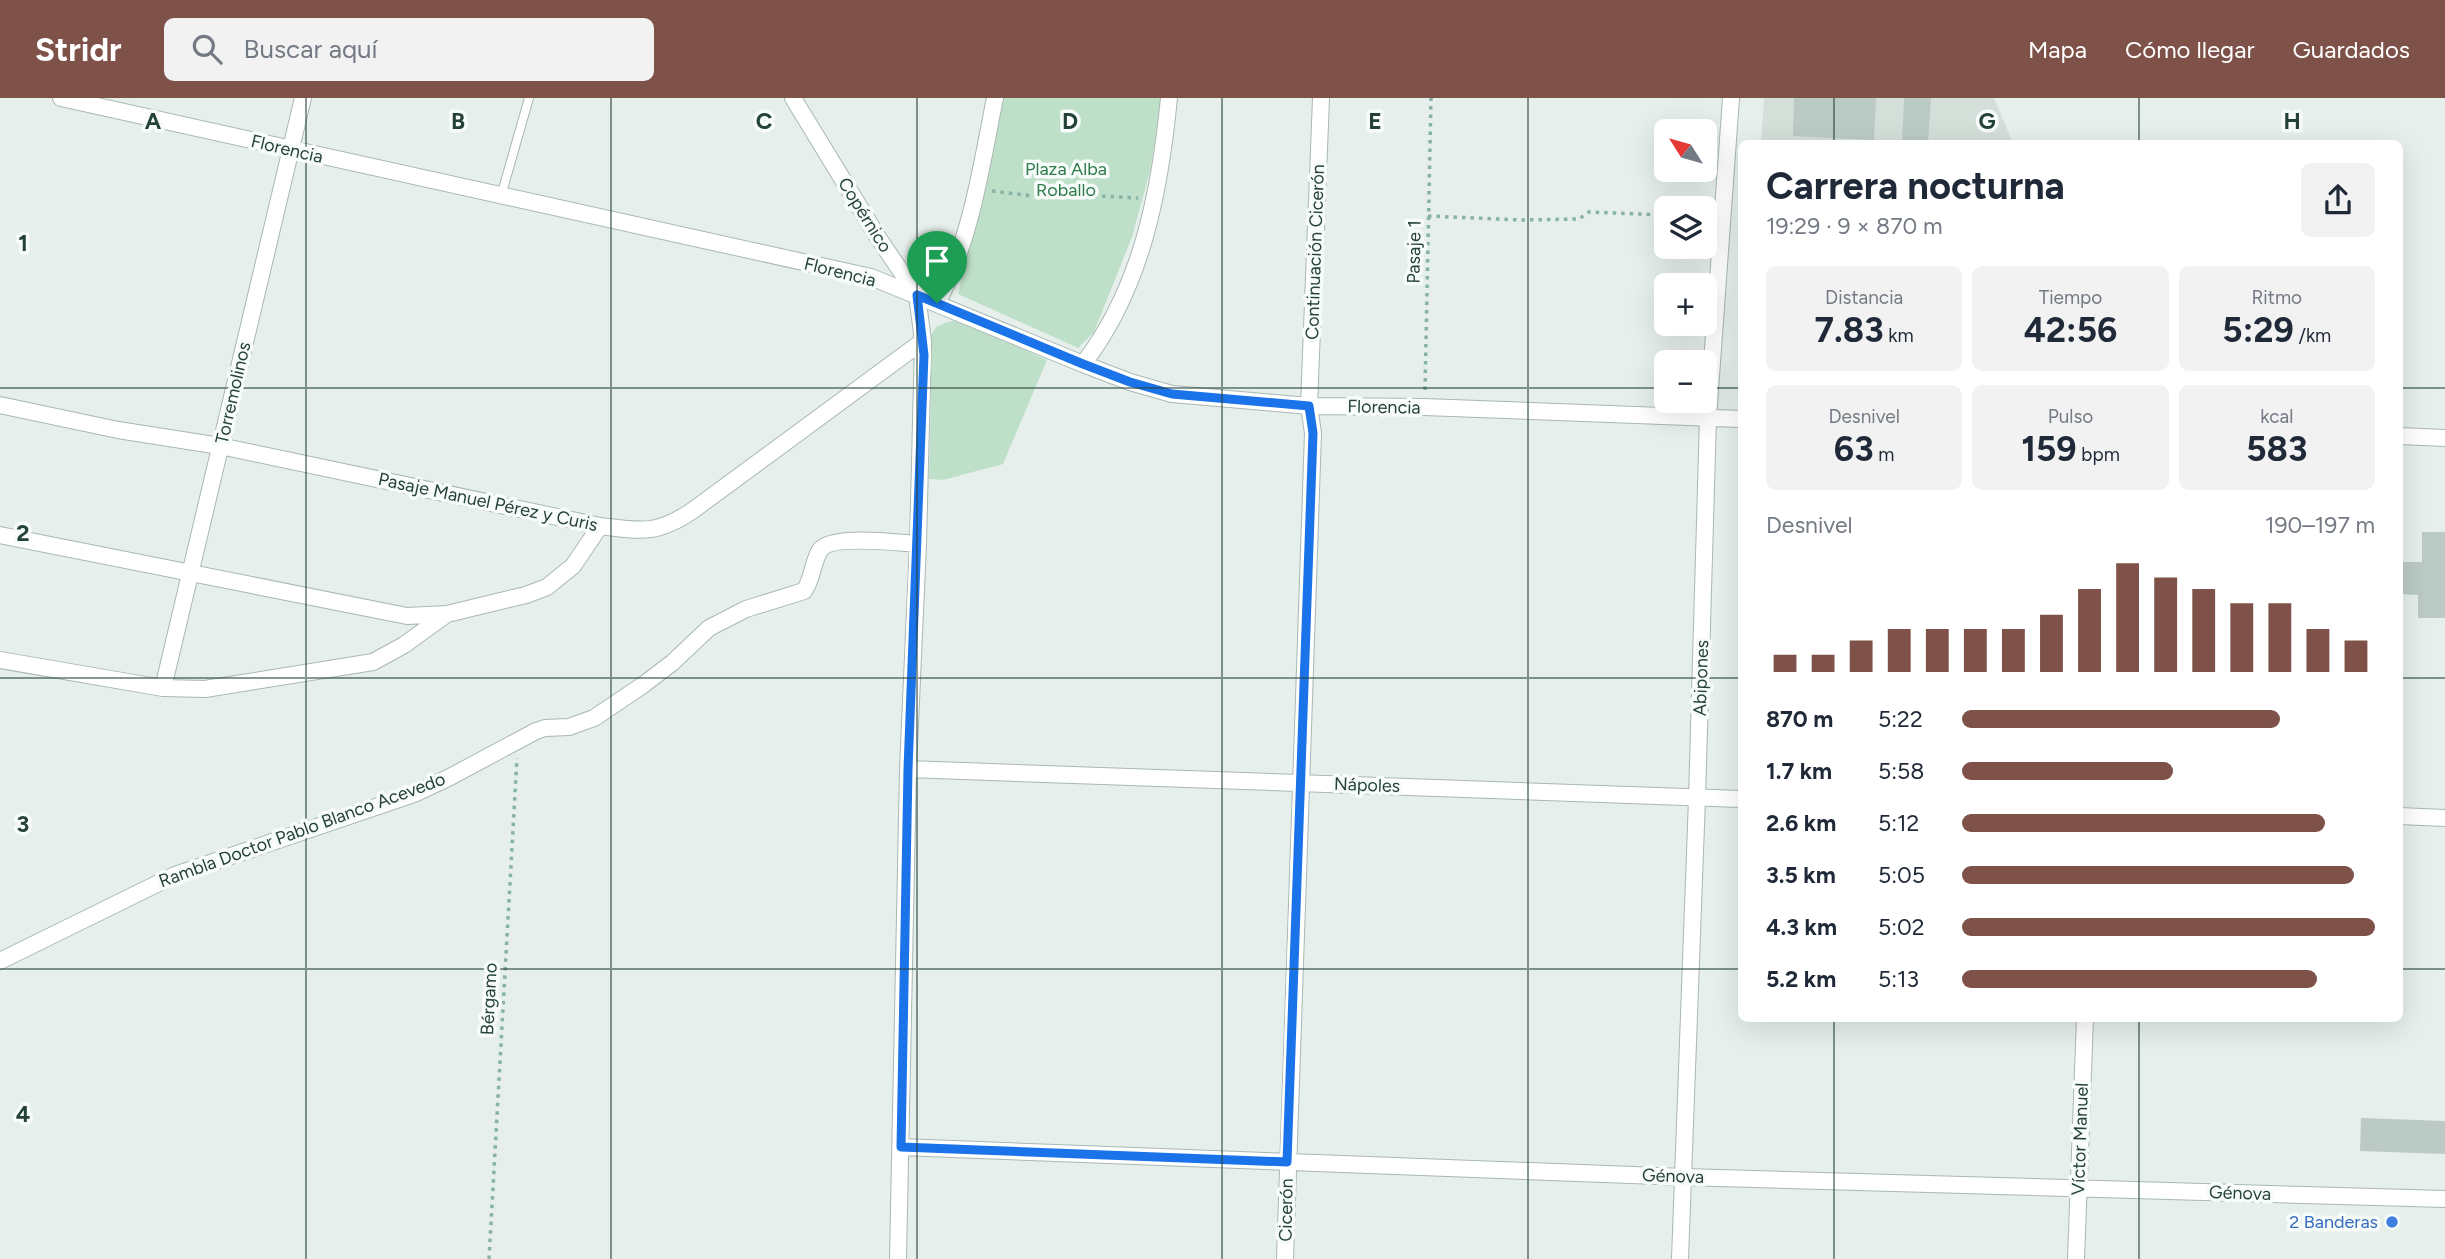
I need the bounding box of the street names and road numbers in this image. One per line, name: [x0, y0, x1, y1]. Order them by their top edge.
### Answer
street label: Florencia: [249, 130, 325, 168]
street label: Continuación Cicerón: [1301, 164, 1329, 340]
street label: Copérnico: [833, 173, 897, 257]
street label: Pasaje 1: [1402, 220, 1426, 284]
street label: Florencia: [802, 252, 878, 292]
street label: Torremolinos: [211, 340, 255, 446]
street label: Florencia: [1347, 395, 1421, 419]
street label: Pasaje Manuel Pérez y Curis: [376, 468, 600, 536]
street label: Abipones: [1689, 640, 1713, 716]
street label: Rambla Doctor Pablo Blanco Acevedo: [156, 768, 448, 892]
street label: Nápoles: [1333, 773, 1401, 797]
street label: Bérgamo: [476, 962, 502, 1036]
street label: Víctor Manuel: [2067, 1082, 2093, 1196]
street label: Génova: [1642, 1164, 1704, 1188]
street label: Cicerón: [1274, 1178, 1298, 1242]
street label: Génova: [2209, 1181, 2271, 1205]

